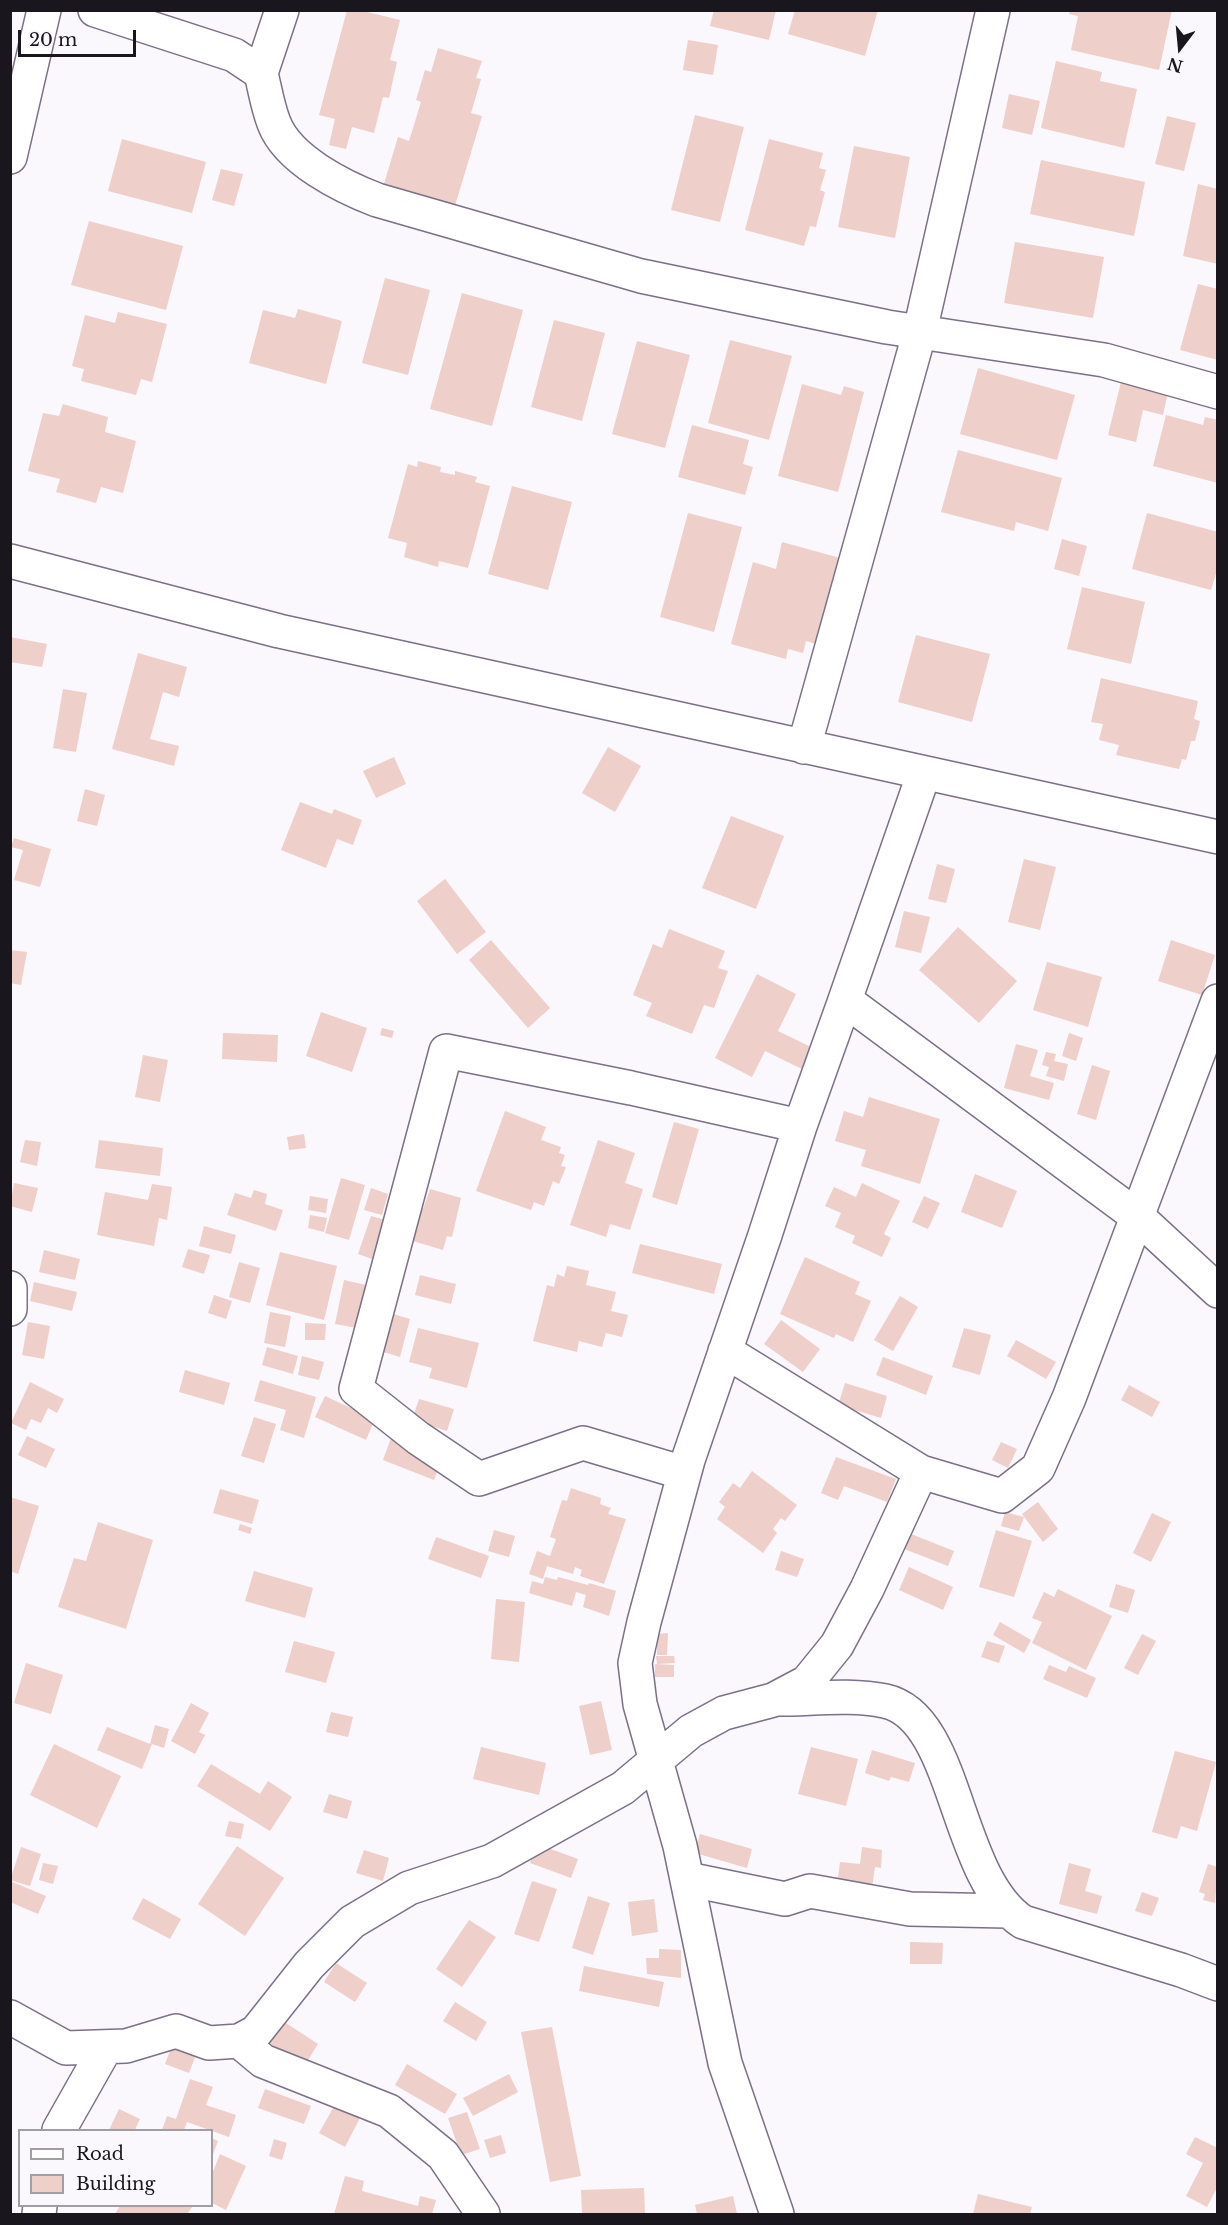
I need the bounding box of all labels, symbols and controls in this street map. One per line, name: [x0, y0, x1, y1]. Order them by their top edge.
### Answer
scale bar: [21, 18, 140, 56]
north arrow: [1150, 18, 1210, 78]
text: 20 m: [29, 29, 77, 51]
text: N: [1165, 54, 1185, 77]
legend: [18, 2129, 213, 2207]
text: Road: [76, 2143, 124, 2165]
text: Building: [76, 2173, 155, 2195]

